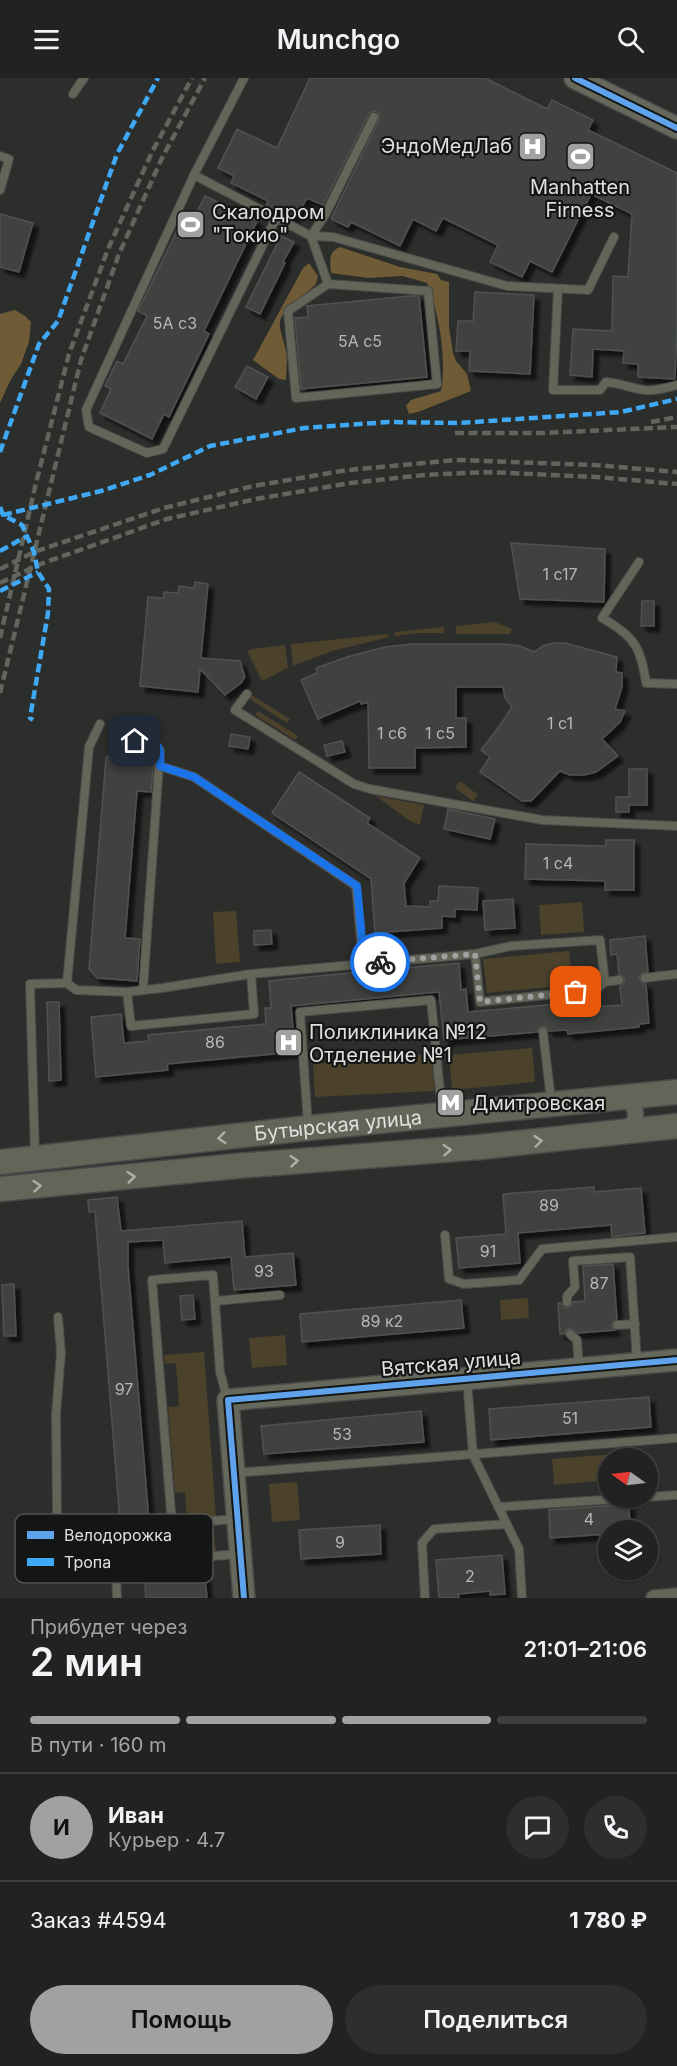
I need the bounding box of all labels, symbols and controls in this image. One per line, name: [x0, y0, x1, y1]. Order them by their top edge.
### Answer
icon: menu: [30, 23, 63, 56]
text: Munchgo: [277, 23, 400, 56]
icon: search: [614, 23, 647, 56]
hospital icon: ЭндоМедЛаб: [517, 130, 549, 162]
place label: ЭндоМедЛаб: [381, 134, 512, 158]
sports icon: Manhatten Firness: [564, 141, 596, 173]
place label: Manhatten Firness: [530, 175, 630, 222]
place label: Скалодром "Токио": [212, 200, 324, 247]
sports icon: Скалодром "Токио": [175, 208, 207, 240]
house number: 5А с3: [153, 313, 197, 333]
house number: 5А с5: [338, 331, 382, 351]
house number: 1 с17: [542, 564, 578, 584]
house number: 1 с1: [547, 713, 573, 733]
pin: [109, 715, 160, 766]
house number: 1 с6: [377, 723, 407, 743]
house number: 1 с5: [425, 723, 455, 743]
icon: home: [118, 724, 151, 757]
house number: 1 с4: [543, 853, 573, 873]
courier: [350, 932, 410, 992]
icon: bike: [364, 946, 397, 979]
pin: [550, 966, 601, 1017]
icon: bag: [559, 975, 592, 1008]
place label: Поликлиника №12 Отделение №1: [309, 1020, 487, 1067]
hospital icon: Поликлиника №12 Отделение №1: [272, 1027, 304, 1059]
house number: 86: [205, 1032, 225, 1052]
metro station icon: Дмитровская: [435, 1087, 467, 1119]
place label: Дмитровская: [472, 1091, 605, 1115]
street label: Бутырская улица: [253, 1105, 423, 1146]
one-way arrow: [217, 1131, 226, 1144]
one-way arrow: [534, 1135, 543, 1148]
one-way arrow: [442, 1143, 451, 1156]
one-way arrow: [290, 1155, 299, 1168]
one-way arrow: [127, 1171, 136, 1184]
one-way arrow: [32, 1180, 41, 1193]
house number: 89: [539, 1195, 559, 1215]
house number: 91: [480, 1241, 496, 1261]
house number: 93: [254, 1261, 274, 1281]
house number: 87: [590, 1273, 608, 1293]
house number: 89 к2: [361, 1311, 403, 1331]
street label: Вятская улица: [380, 1345, 522, 1381]
house number: 97: [115, 1379, 133, 1399]
house number: 51: [562, 1408, 578, 1428]
house number: 53: [332, 1424, 352, 1444]
north arrow: [598, 1448, 658, 1508]
map controls: [598, 1448, 658, 1580]
house number: 4: [584, 1509, 594, 1529]
legend: [15, 1514, 213, 1583]
button: layers: [598, 1520, 658, 1580]
text: Велодорожка: [64, 1525, 172, 1545]
house number: 9: [335, 1532, 345, 1552]
text: Тропа: [64, 1552, 111, 1572]
house number: 2: [465, 1566, 475, 1586]
text: Прибудет через: [30, 1615, 187, 1639]
text: 21:01–21:06: [524, 1636, 647, 1662]
text: 2 мин: [30, 1638, 143, 1685]
text: В пути · 160 m: [30, 1733, 166, 1757]
button: chat: [506, 1796, 569, 1859]
button: phone: [584, 1796, 647, 1859]
text: Иван: [108, 1802, 164, 1828]
text: И: [53, 1814, 70, 1840]
text: Курьер · 4.7: [108, 1828, 225, 1852]
text: Заказ #4594: [30, 1907, 167, 1933]
text: 1 780 ₽: [569, 1907, 647, 1933]
button: Помощь: [30, 1985, 333, 2054]
button: Поделиться: [345, 1985, 647, 2054]

